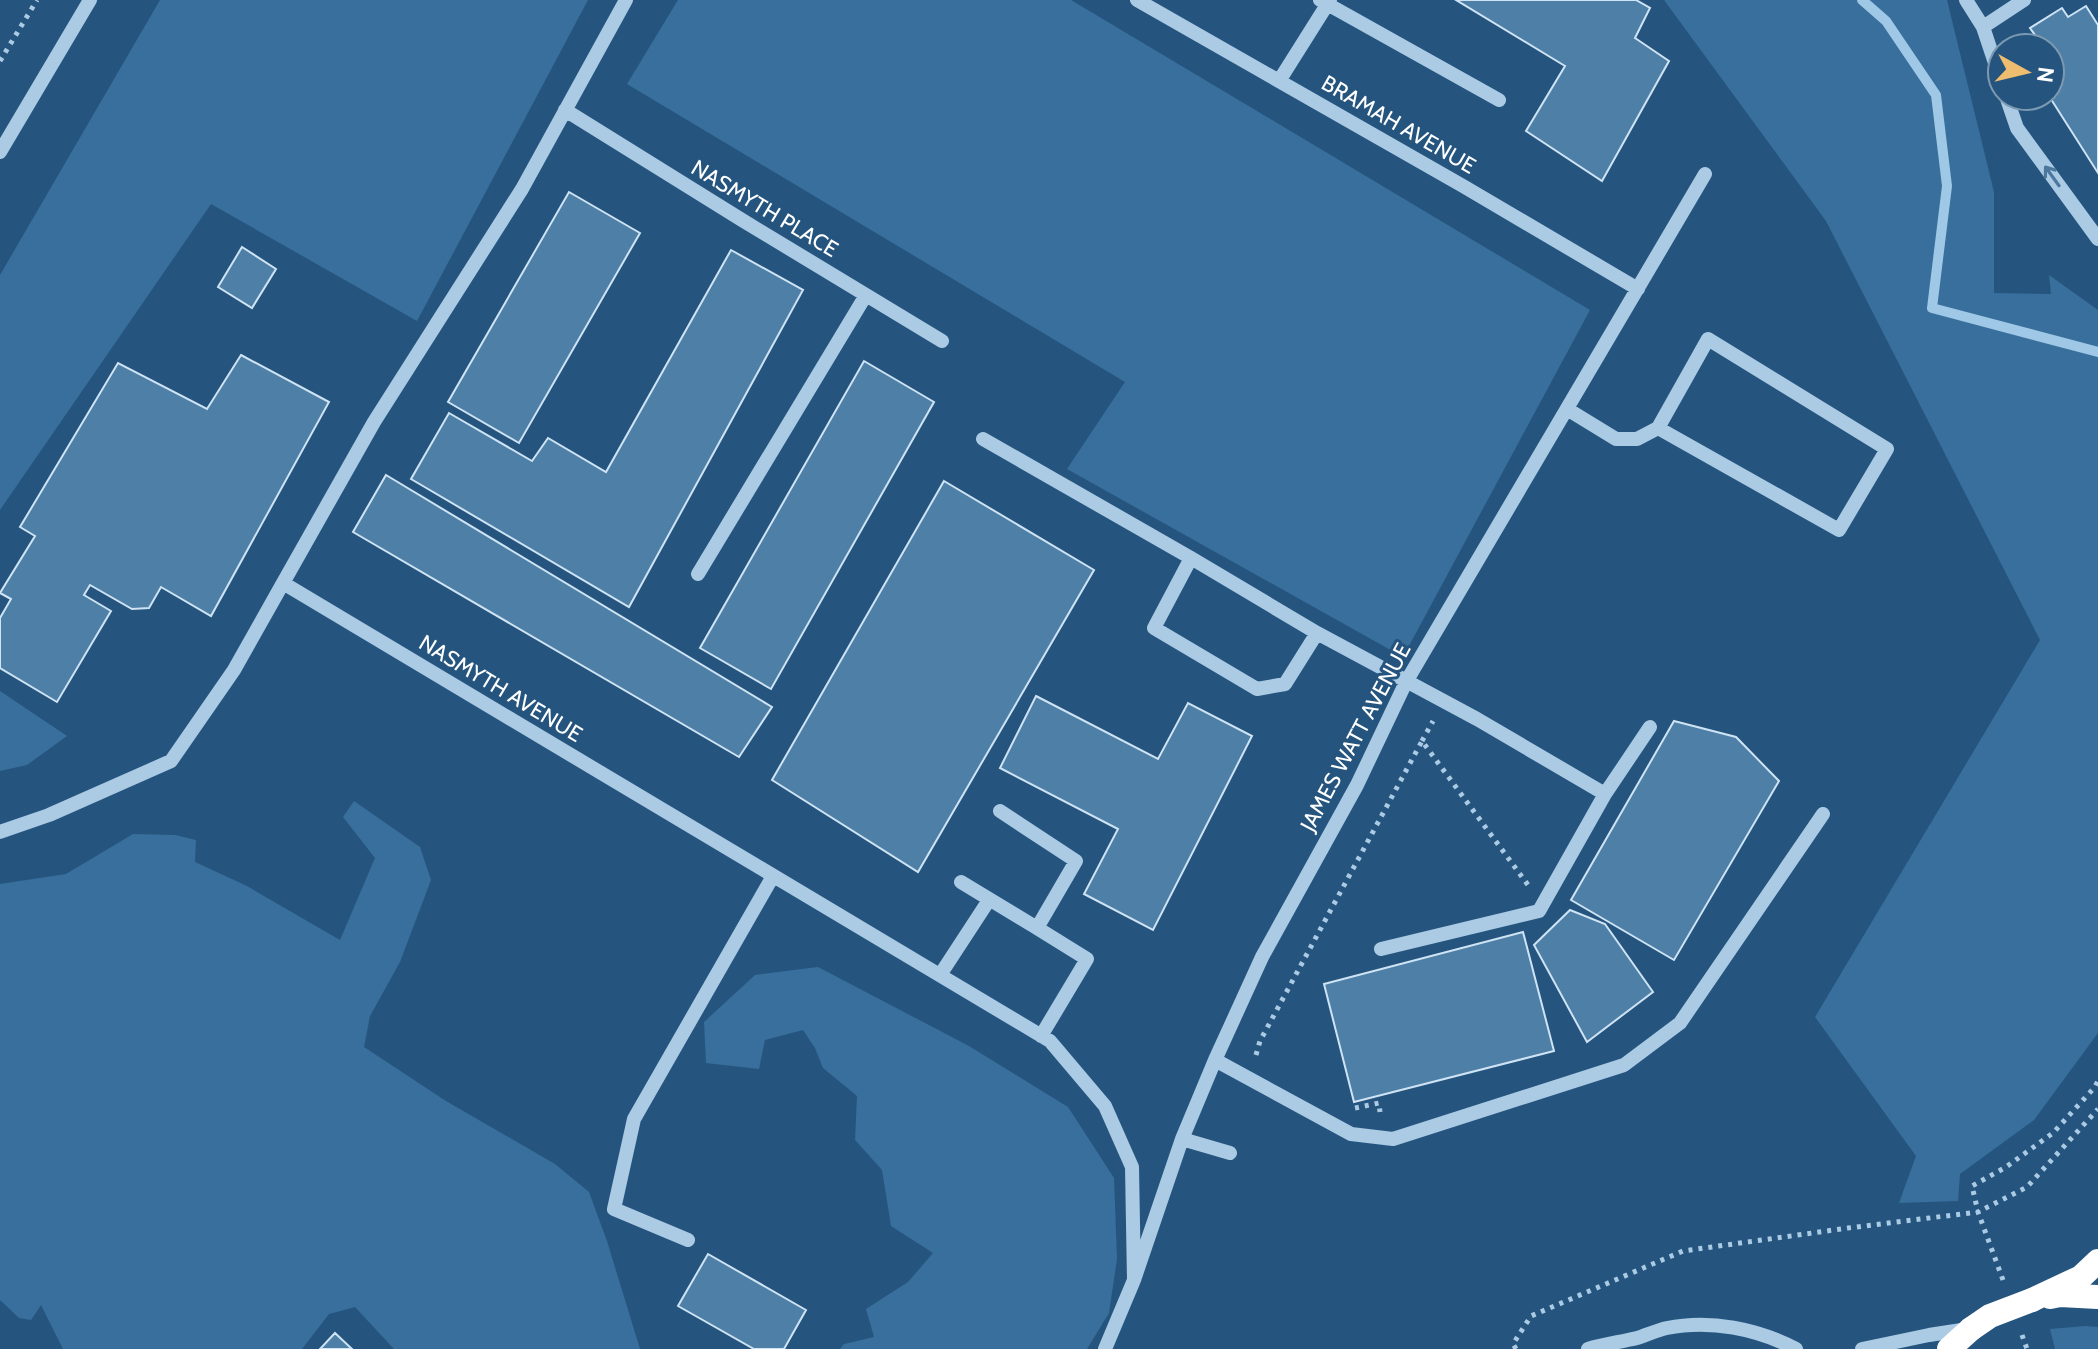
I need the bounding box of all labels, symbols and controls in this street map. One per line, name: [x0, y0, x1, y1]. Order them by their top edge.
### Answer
north arrow: [1986, 32, 2066, 112]
text: N: [2031, 65, 2060, 84]
street label: BRAMAH AVENUE: [1317, 69, 1481, 180]
street label: NASMYTH PLACE: [686, 154, 843, 263]
one-way arrow: [2044, 165, 2060, 187]
street label: NASMYTH AVENUE: [414, 629, 587, 748]
street label: JAMES WATT AVENUE: [1294, 638, 1417, 837]

